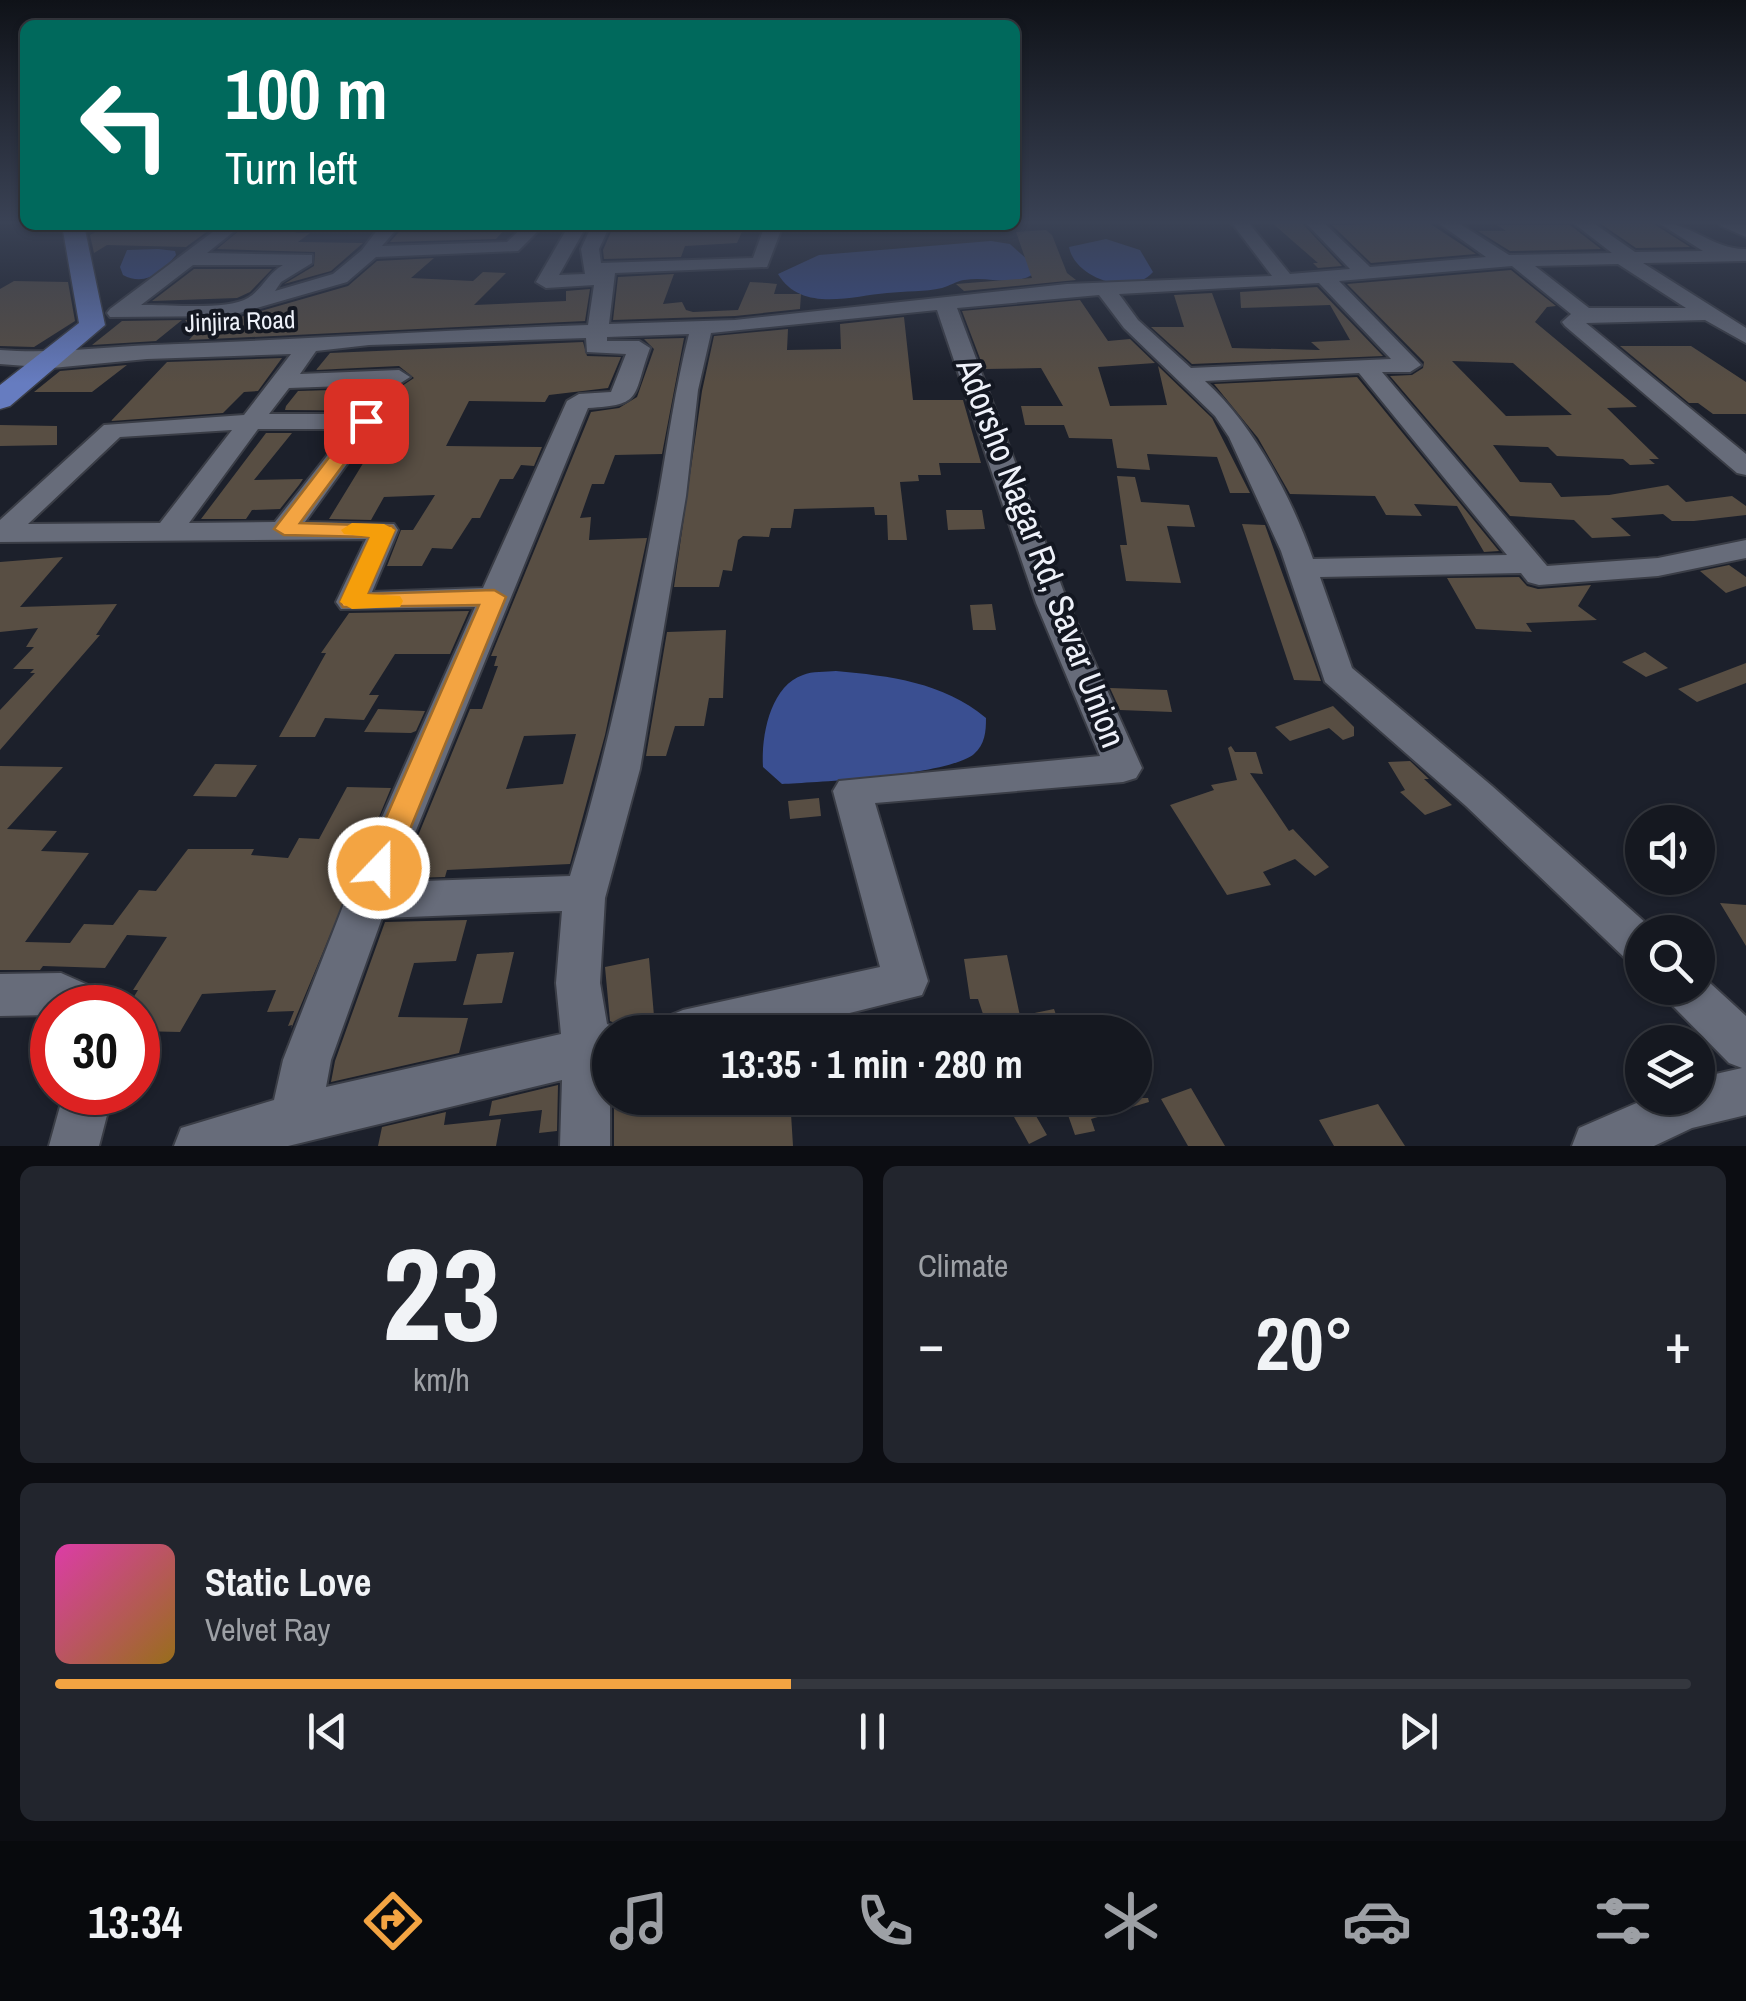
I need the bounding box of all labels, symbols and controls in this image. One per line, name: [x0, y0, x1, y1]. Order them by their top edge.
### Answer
text: 100 m: [225, 47, 388, 141]
icon: left: [60, 60, 190, 190]
text: Turn left: [225, 137, 357, 198]
street label: Jinjira Road: [184, 302, 296, 340]
street label: Adorsho Nagar Rd, Savar Union: [945, 351, 1137, 754]
pin: [324, 379, 409, 464]
icon: arrive: [339, 394, 394, 449]
map controls: [1625, 805, 1715, 1115]
button: sound: [1625, 805, 1715, 895]
position arrow: [327, 816, 431, 920]
button: search: [1625, 915, 1715, 1005]
speed limit sign: 30: [30, 985, 160, 1115]
button: layers: [1625, 1025, 1715, 1115]
text: 13:35 · 1 min · 280 m: [721, 1039, 1023, 1090]
text: 23: [382, 1205, 501, 1381]
text: Climate: [918, 1244, 1008, 1287]
text: 20°: [1255, 1292, 1354, 1393]
text: −: [918, 1306, 944, 1380]
text: +: [1665, 1306, 1691, 1380]
text: km/h: [413, 1358, 470, 1401]
text: Static Love: [205, 1557, 371, 1608]
text: Velvet Ray: [205, 1608, 330, 1651]
icon: previous: [300, 1704, 355, 1759]
icon: pause: [845, 1704, 900, 1759]
icon: next: [1391, 1704, 1446, 1759]
icon: directions: [358, 1886, 428, 1956]
icon: music: [604, 1886, 674, 1956]
icon: phone: [850, 1886, 920, 1956]
icon: climate: [1096, 1886, 1166, 1956]
icon: car: [1342, 1886, 1412, 1956]
icon: filters: [1588, 1886, 1658, 1956]
text: 13:34: [88, 1891, 182, 1952]

